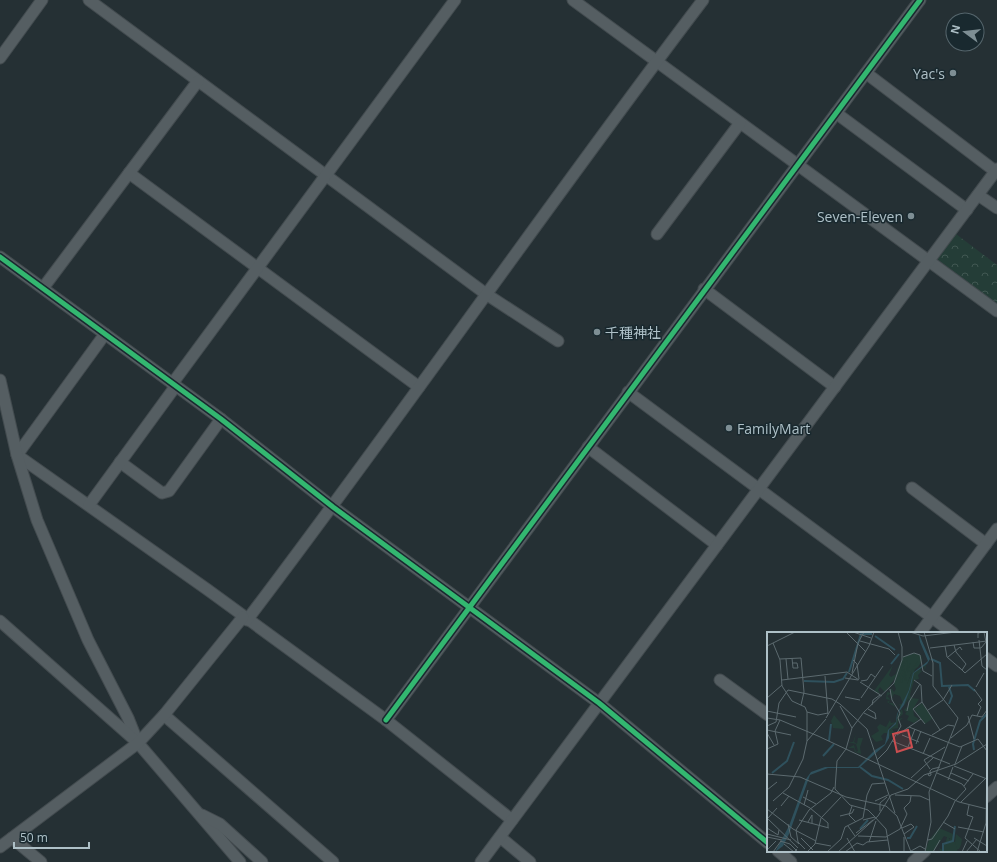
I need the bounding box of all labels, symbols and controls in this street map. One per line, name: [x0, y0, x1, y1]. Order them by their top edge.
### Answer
north arrow: [945, 12, 985, 52]
text: N: [946, 23, 963, 36]
place label: Yac's: [913, 64, 945, 83]
marker: Yac's: [948, 68, 958, 78]
place label: Seven-Eleven: [817, 207, 903, 226]
marker: Seven-Eleven: [906, 211, 916, 221]
place label: 千種神社: [605, 323, 661, 342]
marker: 千種神社: [592, 327, 602, 337]
place label: FamilyMart: [737, 419, 810, 438]
marker: FamilyMart: [724, 423, 734, 433]
inset map: [767, 632, 987, 852]
scale bar: [14, 824, 89, 850]
text: 50 m: [20, 829, 48, 846]

